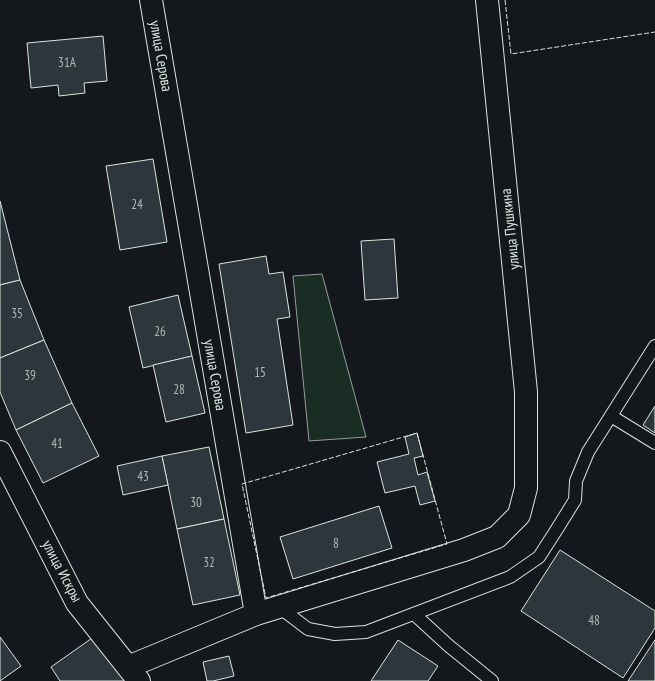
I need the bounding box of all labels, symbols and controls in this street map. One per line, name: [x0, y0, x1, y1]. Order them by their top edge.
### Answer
street label: улица Серова: [146, 19, 177, 93]
house number: 31А: [58, 54, 77, 71]
street label: улица Пушкина: [496, 188, 523, 270]
house number: 24: [131, 196, 143, 213]
house number: 35: [11, 305, 23, 322]
house number: 26: [154, 323, 166, 340]
street label: улица Серова: [200, 338, 231, 412]
house number: 15: [254, 364, 266, 381]
house number: 39: [24, 367, 36, 384]
house number: 28: [173, 381, 185, 398]
house number: 41: [51, 435, 63, 452]
house number: 43: [137, 468, 149, 485]
house number: 30: [190, 494, 202, 511]
house number: 8: [333, 535, 339, 552]
street label: улица Искры: [38, 536, 87, 605]
house number: 32: [203, 554, 215, 571]
house number: 48: [588, 612, 600, 629]

